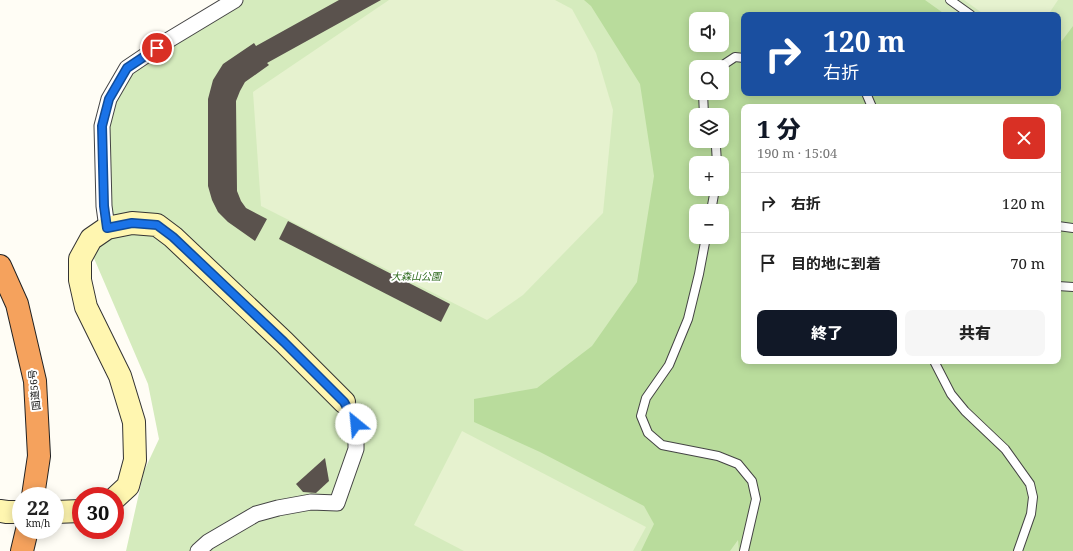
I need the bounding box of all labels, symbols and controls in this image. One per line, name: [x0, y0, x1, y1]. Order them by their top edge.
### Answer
map controls: [689, 12, 729, 244]
button: sound: [689, 12, 729, 52]
text: 120 m: [823, 22, 905, 60]
icon: right: [757, 28, 809, 80]
pin: [140, 31, 174, 65]
icon: arrive: [146, 37, 168, 59]
button: search: [689, 60, 729, 100]
text: 右折: [823, 60, 859, 84]
button: layers: [689, 108, 729, 148]
text: 1 分: [757, 112, 801, 145]
button: close: [1003, 117, 1045, 159]
text: 190 m · 15:04: [757, 144, 837, 162]
button: +: [689, 156, 729, 196]
icon: right: [757, 192, 779, 214]
text: 右折: [791, 193, 821, 213]
text: 120 m: [1002, 193, 1045, 213]
button: −: [689, 204, 729, 244]
icon: arrive: [757, 252, 779, 274]
text: 目的地に到着: [791, 253, 881, 273]
text: 70 m: [1010, 253, 1045, 273]
park label: 大森山公園: [391, 269, 443, 283]
button: 終了: [757, 310, 897, 356]
button: 共有: [905, 310, 1045, 356]
street label: 国道56号: [25, 369, 43, 411]
position arrow: [335, 403, 377, 445]
speed limit sign: 30: [72, 487, 124, 539]
text: 22: [27, 494, 49, 521]
text: km/h: [26, 516, 50, 530]

